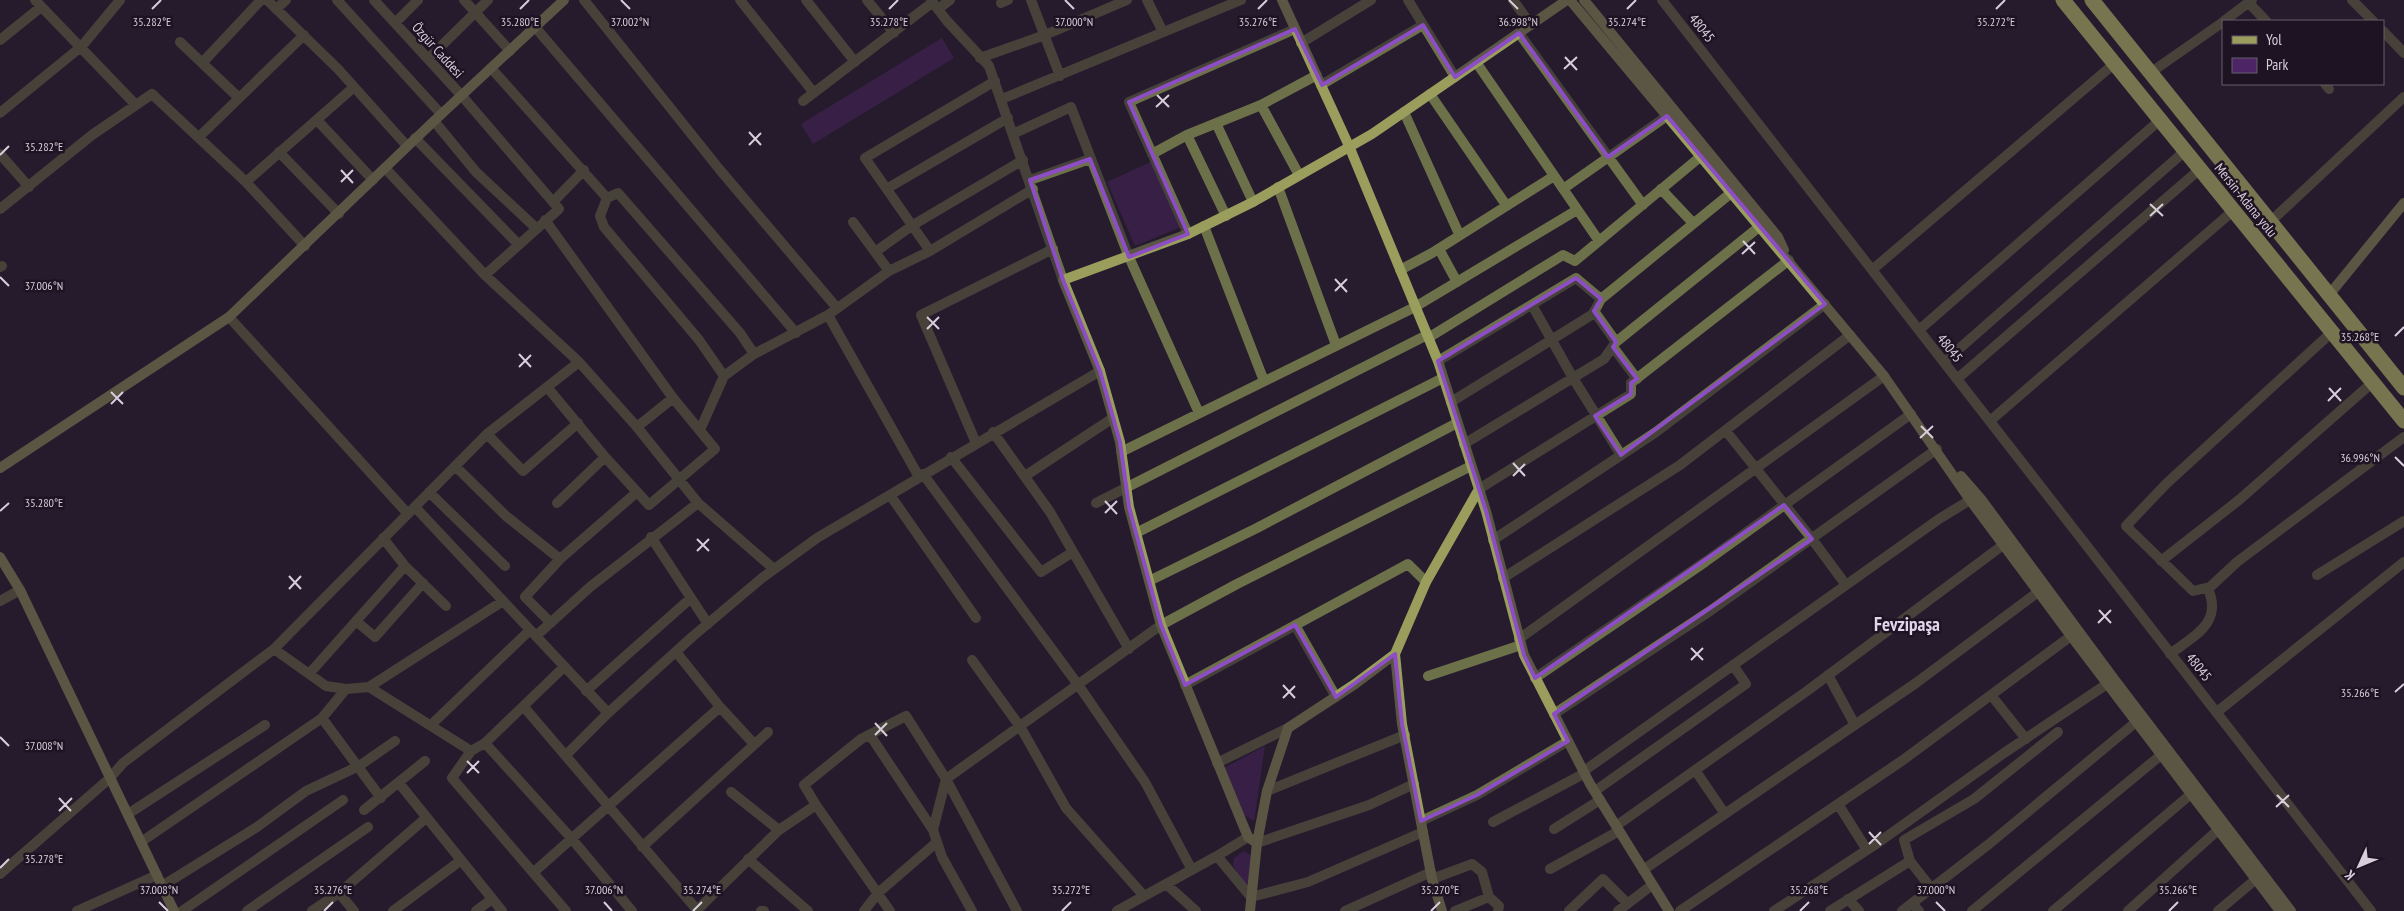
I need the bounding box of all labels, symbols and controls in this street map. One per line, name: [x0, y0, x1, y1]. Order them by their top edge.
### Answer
street label: 48045: [1685, 10, 1719, 46]
text: 35.282°E: [133, 14, 171, 29]
text: 35.280°E: [501, 14, 539, 29]
text: 37.002°N: [611, 14, 649, 29]
text: 35.278°E: [870, 14, 908, 29]
text: 37.000°N: [1055, 14, 1093, 29]
text: 35.276°E: [1239, 14, 1277, 29]
text: 36.998°N: [1498, 14, 1538, 29]
text: 35.274°E: [1608, 14, 1646, 29]
text: 35.272°E: [1977, 14, 2015, 29]
street label: Özgür Caddesi: [408, 18, 468, 82]
legend: [2222, 20, 2384, 85]
text: Yol: [2266, 30, 2282, 49]
text: Park: [2266, 55, 2288, 74]
text: 35.282°E: [25, 139, 63, 154]
street label: Mersin-Adana yolu: [2211, 159, 2281, 241]
text: 37.006°N: [25, 278, 63, 293]
text: 35.268°E: [2341, 329, 2379, 344]
street label: 48045: [1933, 330, 1967, 366]
text: 36.996°N: [2340, 450, 2380, 465]
text: 35.280°E: [25, 495, 63, 510]
district label: Fevzipaşa: [1874, 612, 1940, 636]
street label: 48045: [2182, 649, 2216, 685]
text: 35.266°E: [2341, 685, 2379, 700]
text: 37.008°N: [25, 738, 63, 753]
north arrow: [2334, 841, 2384, 891]
text: 35.278°E: [25, 851, 63, 866]
text: K: [2340, 866, 2359, 884]
text: 37.008°N: [140, 882, 178, 897]
text: 35.276°E: [314, 882, 352, 897]
text: 37.006°N: [585, 882, 623, 897]
text: 35.274°E: [683, 882, 721, 897]
text: 35.272°E: [1052, 882, 1090, 897]
text: 35.270°E: [1421, 882, 1459, 897]
text: 35.268°E: [1790, 882, 1828, 897]
text: 37.000°N: [1917, 882, 1955, 897]
text: 35.266°E: [2159, 882, 2197, 897]

